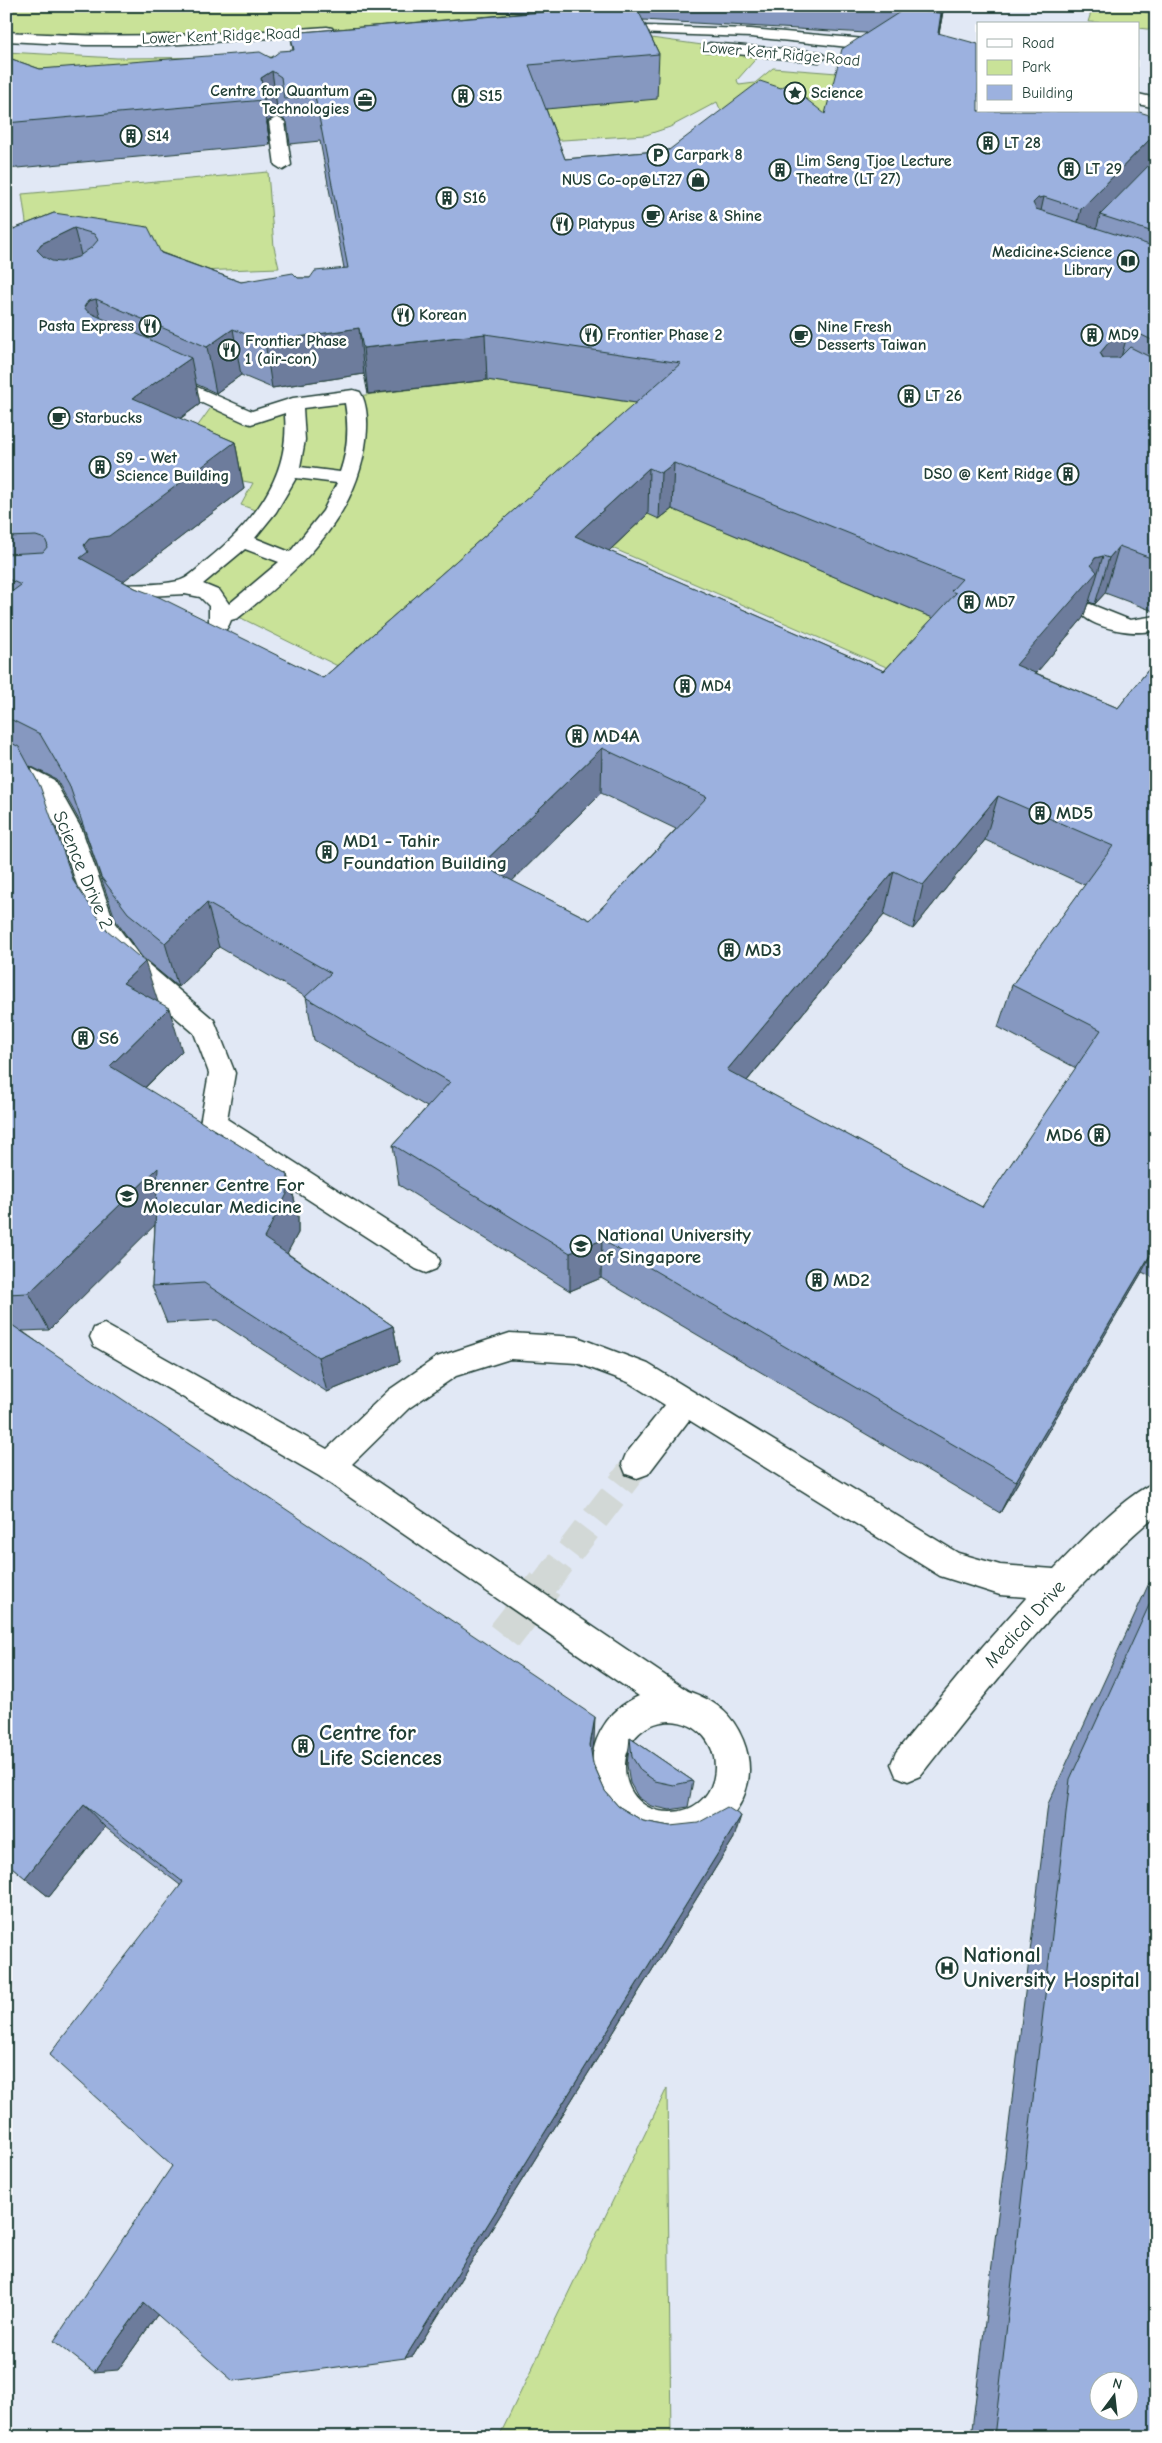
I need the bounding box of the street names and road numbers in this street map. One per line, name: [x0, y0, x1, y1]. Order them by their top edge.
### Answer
street label: Lower Kent Ridge Road: [141, 24, 301, 48]
street label: Lower Kent Ridge Road: [701, 38, 861, 70]
street label: Science Drive 2: [48, 808, 118, 932]
street label: Medical Drive: [980, 1576, 1070, 1672]

